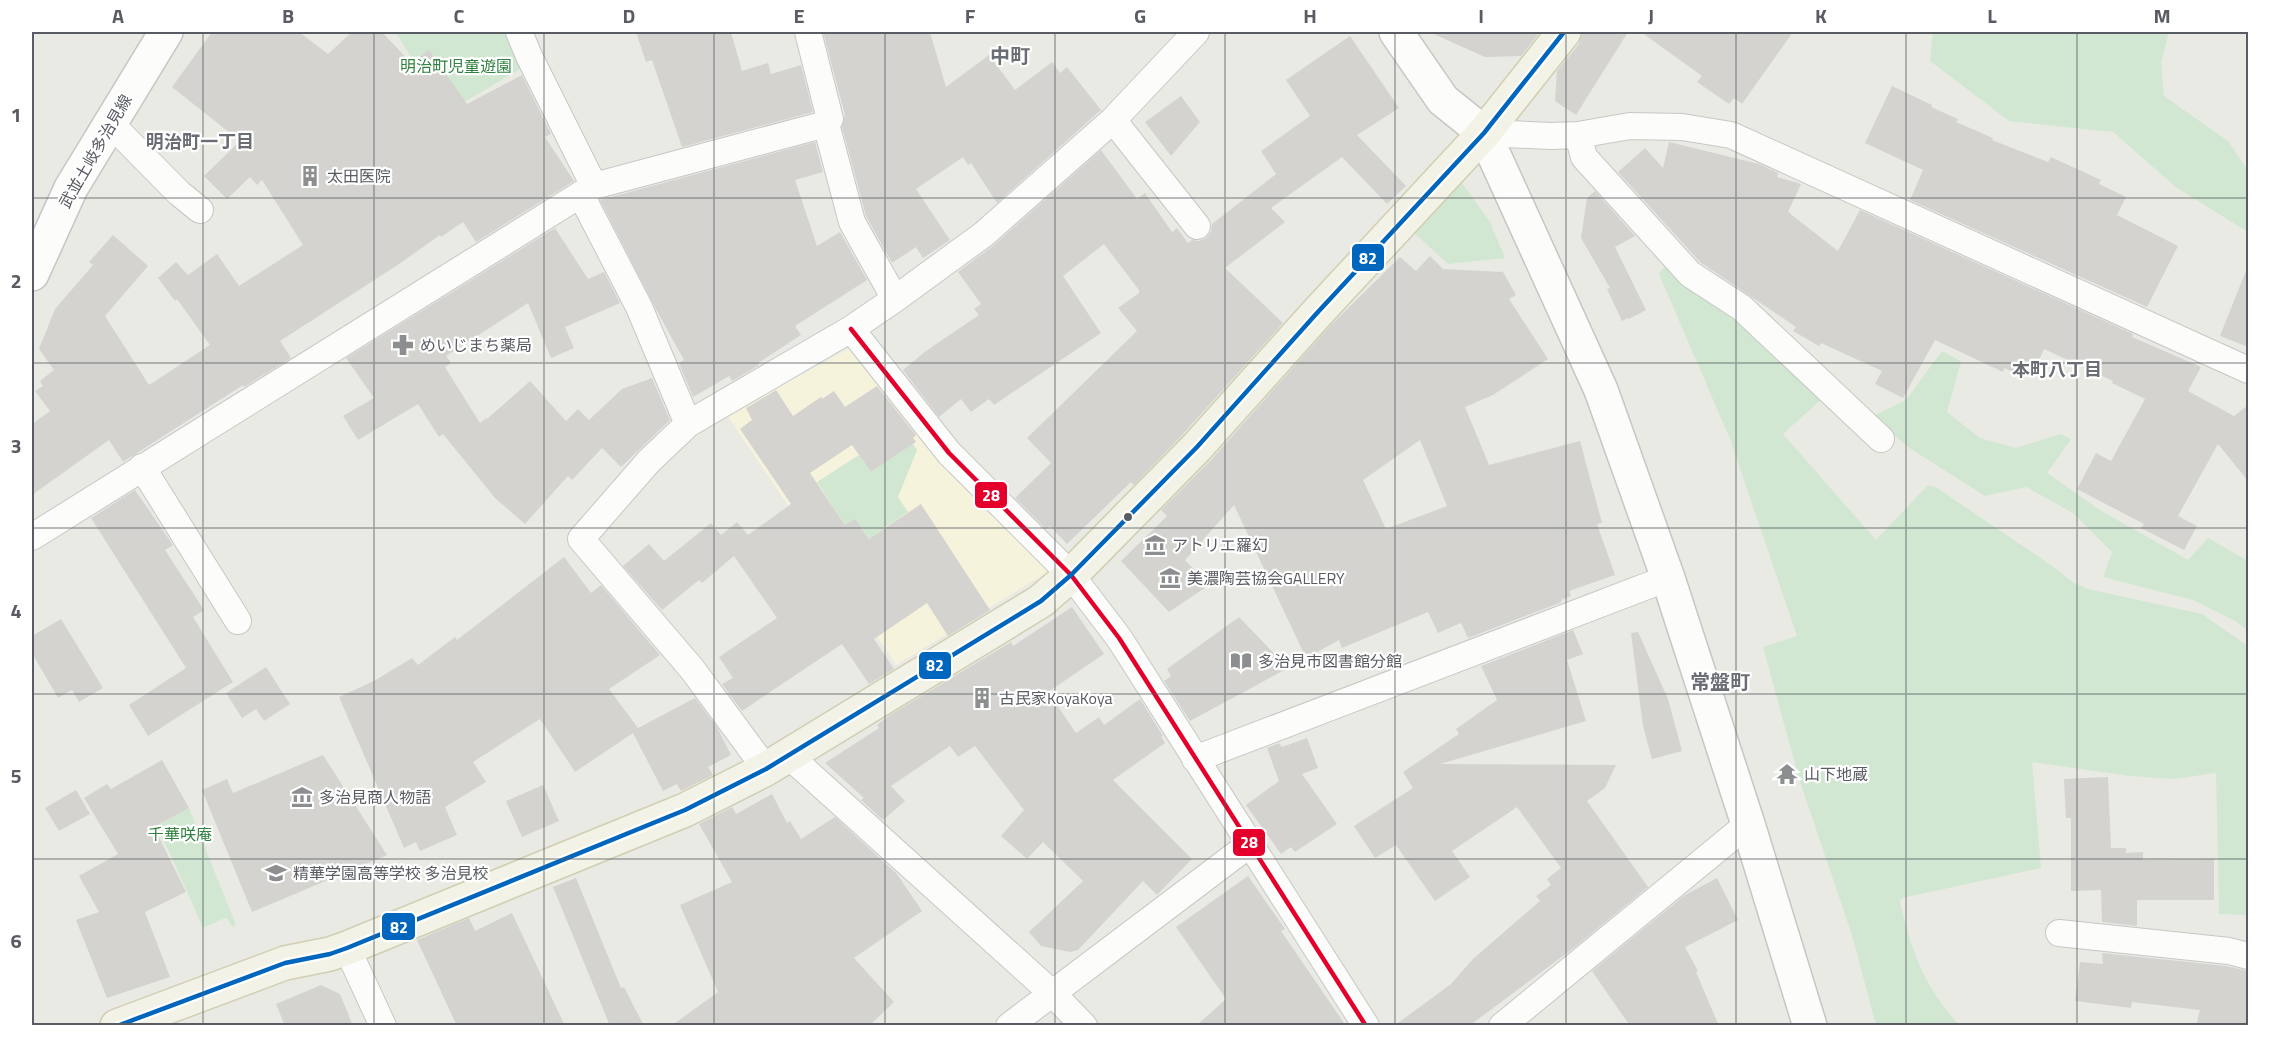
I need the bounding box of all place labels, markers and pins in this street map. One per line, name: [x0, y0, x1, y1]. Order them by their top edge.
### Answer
building icon: 太田医院: [298, 164, 322, 188]
place label: 太田医院: [327, 164, 391, 188]
pharmacy icon: めいじまち薬局: [391, 333, 415, 357]
place label: めいじまち薬局: [420, 333, 532, 357]
unlabelled marker: [1122, 511, 1134, 523]
museum icon: アトリエ羅幻: [1143, 533, 1167, 557]
place label: アトリエ羅幻: [1172, 533, 1268, 557]
museum icon: 美濃陶芸協会GALLERY: [1158, 566, 1182, 590]
place label: 美濃陶芸協会GALLERY: [1187, 566, 1345, 590]
library icon: 多治見市図書館分館: [1229, 649, 1253, 673]
place label: 多治見市図書館分館: [1258, 649, 1402, 673]
building icon: 古民家KoyaKoya: [970, 686, 994, 710]
place label: 古民家KoyaKoya: [999, 686, 1113, 710]
temple icon: 山下地蔵: [1775, 762, 1799, 786]
place label: 山下地蔵: [1804, 762, 1868, 786]
museum icon: 多治見商人物語: [290, 785, 314, 809]
place label: 多治見商人物語: [319, 785, 431, 809]
school or university icon: 精華学園高等学校 多治見校: [264, 861, 288, 885]
place label: 精華学園高等学校 多治見校: [293, 861, 489, 885]

